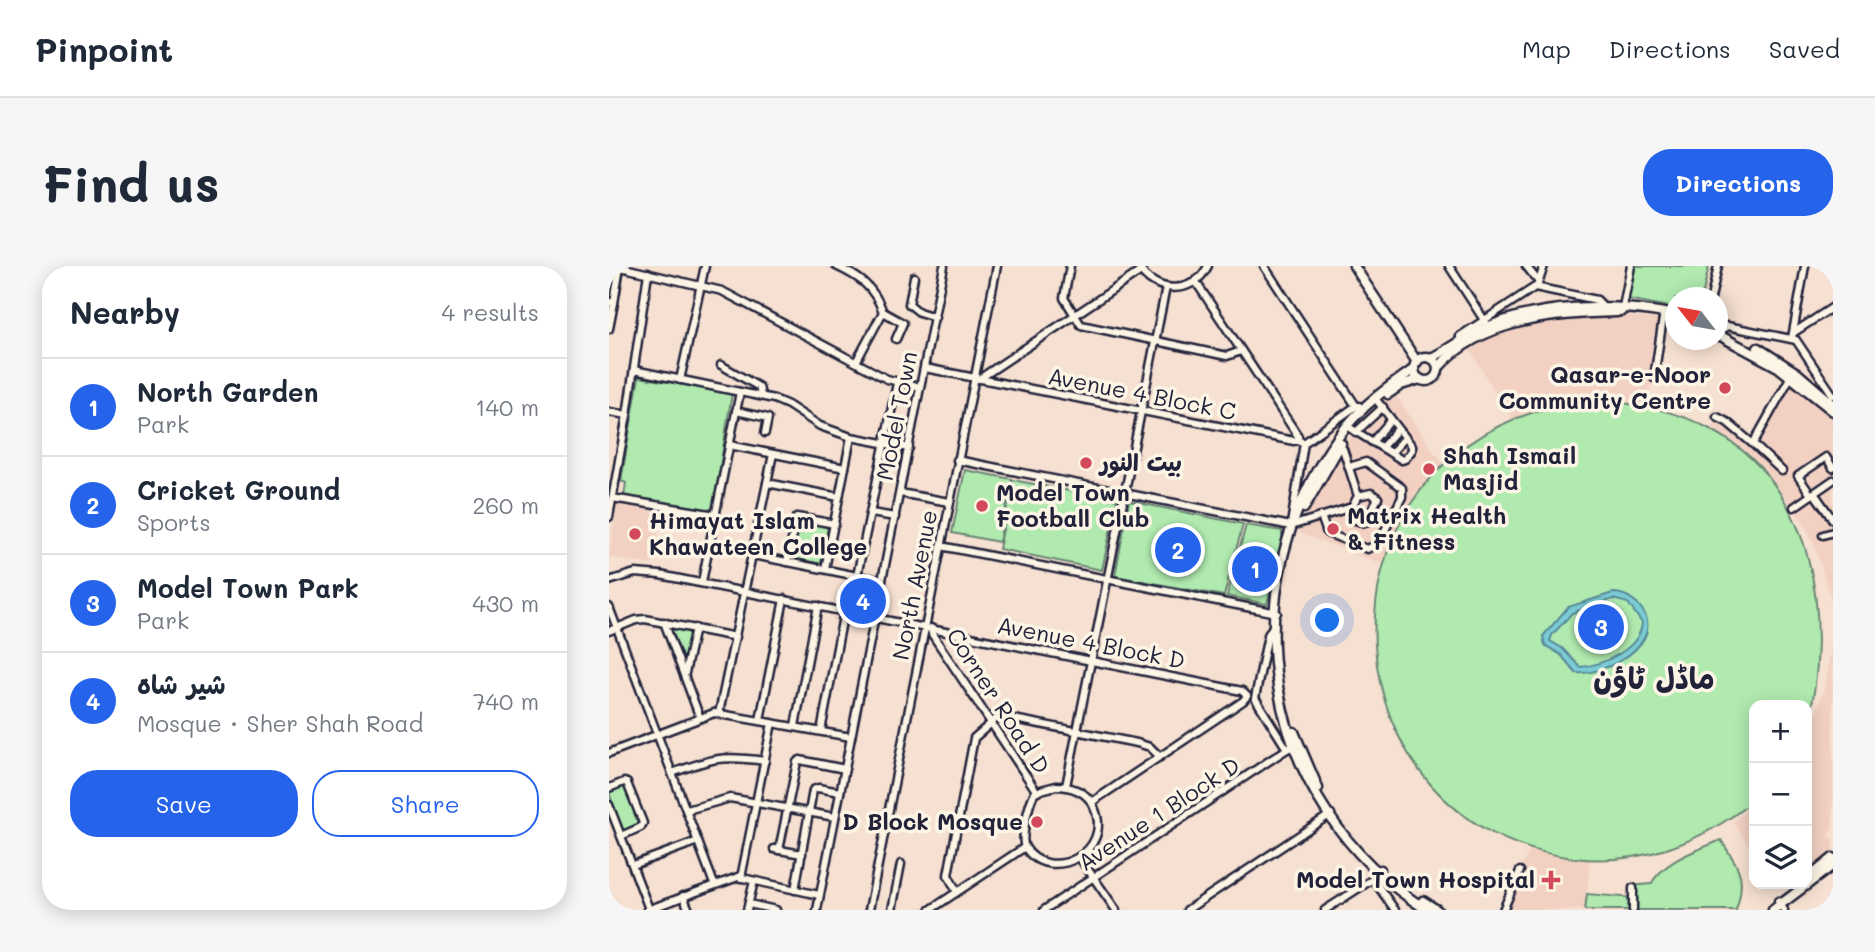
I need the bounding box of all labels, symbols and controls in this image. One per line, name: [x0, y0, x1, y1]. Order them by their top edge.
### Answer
text: Pinpoint: [35, 27, 173, 70]
text: Map: [1522, 33, 1571, 64]
text: Directions: [1609, 33, 1731, 64]
text: Saved: [1769, 33, 1840, 64]
button: Directions: [1643, 149, 1833, 216]
text: Find us: [42, 151, 220, 214]
north arrow: [1665, 287, 1728, 350]
text: Nearby: [70, 292, 180, 332]
text: 4 results: [442, 297, 539, 327]
street label: Model Town: [869, 349, 923, 483]
place label: Qasar-e-Noor Community Centre: [1498, 359, 1711, 415]
street label: Avenue 4 Block C: [1046, 360, 1239, 426]
text: North Garden: [137, 375, 318, 409]
marker: Qasar-e-Noor Community Centre: [1717, 380, 1733, 396]
text: 1: [88, 392, 98, 422]
text: 140 m: [475, 392, 539, 422]
text: Park: [137, 409, 189, 439]
place label: Shah Ismail Masjid: [1443, 440, 1576, 496]
place label: بیت النور: [1098, 447, 1182, 478]
marker: بیت النور: [1078, 455, 1094, 471]
marker: Shah Ismail Masjid: [1421, 461, 1437, 477]
text: Cricket Ground: [137, 473, 340, 507]
place label: Model Town Football Club: [996, 477, 1149, 533]
text: 2: [87, 490, 99, 520]
text: 260 m: [472, 490, 539, 520]
marker: Model Town Football Club: [974, 498, 990, 514]
place label: Matrix Health & Fitness: [1347, 500, 1506, 556]
place label: Himayat Islam Khawateen College: [649, 505, 867, 561]
text: Sports: [137, 507, 211, 537]
street label: North Avenue: [885, 507, 943, 662]
marker: Matrix Health & Fitness: [1325, 521, 1341, 537]
pin: 2: [1155, 524, 1201, 576]
marker: Himayat Islam Khawateen College: [627, 526, 643, 542]
pin: 1: [1232, 543, 1278, 595]
text: Model Town Park: [137, 571, 359, 605]
pin: 4: [840, 575, 886, 627]
text: 3: [86, 588, 100, 618]
text: 430 m: [472, 588, 539, 618]
pin: 3: [1578, 601, 1624, 653]
your location: [1310, 603, 1344, 637]
text: Park: [137, 605, 189, 635]
street label: Avenue 4 Block D: [995, 609, 1188, 675]
street label: Corner Road D: [941, 622, 1057, 779]
district label: ماڈل ٹاؤن: [1593, 657, 1715, 698]
text: شیر شاہ: [137, 667, 226, 701]
text: 4: [86, 686, 100, 716]
text: 740 m: [473, 686, 539, 716]
map controls: [1749, 700, 1812, 889]
button: +: [1749, 700, 1812, 763]
text: Mosque · Sher Shah Road: [137, 708, 423, 738]
street label: Avenue 1 Block D: [1072, 750, 1245, 877]
button: −: [1749, 763, 1812, 826]
button: Save: [70, 770, 298, 837]
button: Share: [312, 770, 539, 837]
place label: D Block Mosque: [842, 806, 1023, 836]
marker: D Block Mosque: [1029, 814, 1045, 830]
button: layers: [1749, 826, 1812, 889]
place label: Model Town Hospital: [1296, 864, 1535, 894]
marker: Model Town Hospital: [1541, 870, 1561, 890]

